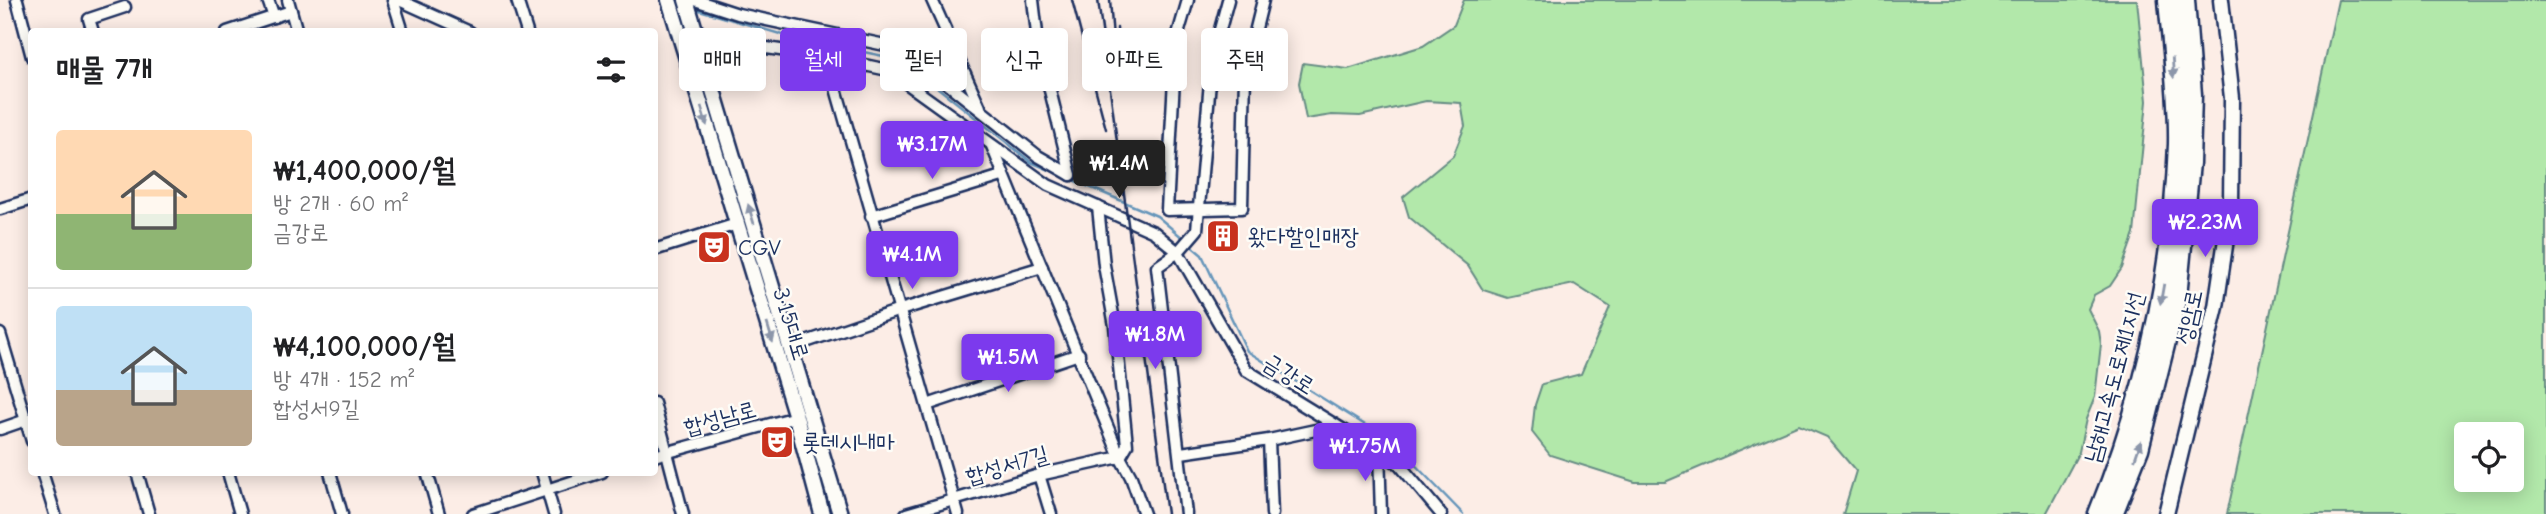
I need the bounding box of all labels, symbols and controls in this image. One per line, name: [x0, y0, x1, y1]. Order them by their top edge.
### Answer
chip: 매매: [679, 28, 766, 91]
chip: 월세: [780, 28, 866, 91]
chip: 필터: [880, 28, 967, 91]
chip: 신규: [981, 28, 1068, 91]
chip: 아파트: [1082, 28, 1187, 91]
chip: 주택: [1201, 28, 1288, 91]
icon: filters: [592, 51, 630, 89]
text: 매물 7개: [56, 52, 153, 87]
one-way arrow: [2168, 57, 2179, 79]
one-way arrow: [700, 105, 710, 126]
pin: ₩3.17M: [875, 122, 989, 181]
text: ₩3.17M: [897, 130, 967, 157]
pin: ₩1.4M: [1070, 140, 1168, 200]
text: ₩1.4M: [1089, 149, 1149, 176]
text: ₩1,400,000/월: [273, 153, 456, 188]
icon: home: [112, 158, 196, 242]
text: 방 2개 · 60 m²: [273, 190, 408, 217]
pin: ₩2.23M: [2148, 200, 2262, 259]
one-way arrow: [746, 203, 756, 224]
text: ₩2.23M: [2168, 208, 2242, 235]
building icon: 왔다할인매장: [1204, 217, 1242, 255]
text: 금강로: [273, 219, 329, 246]
place label: 왔다할인매장: [1248, 223, 1359, 250]
theatre icon: CGV: [695, 228, 733, 266]
pin: ₩4.1M: [863, 232, 961, 291]
place label: CGV: [738, 234, 782, 261]
text: ₩4.1M: [882, 240, 942, 267]
one-way arrow: [2156, 284, 2167, 306]
street label: 3·15대로: [767, 285, 815, 363]
street label: 성암로: [2170, 287, 2208, 347]
street label: 남해고속도로제1지선: [2078, 289, 2150, 465]
pin: ₩1.8M: [1106, 312, 1204, 371]
text: ₩1.8M: [1125, 320, 1185, 347]
one-way arrow: [766, 323, 776, 344]
text: ₩4,100,000/월: [273, 329, 456, 364]
icon: home: [112, 334, 196, 418]
pin: ₩1.5M: [959, 334, 1057, 394]
text: ₩1.5M: [977, 343, 1039, 370]
street label: 금강로: [1258, 348, 1320, 400]
text: 방 4개 · 152 m²: [273, 366, 414, 393]
text: 합성서9길: [273, 395, 359, 422]
street label: 합성남로: [681, 395, 759, 441]
map controls: [2454, 422, 2524, 492]
button: locate: [2454, 422, 2524, 492]
theatre icon: 롯데시내마: [758, 423, 796, 461]
pin: ₩1.75M: [1308, 424, 1422, 483]
place label: 롯데시내마: [802, 429, 895, 456]
text: ₩1.75M: [1329, 432, 1401, 459]
street label: 합성서7길: [962, 440, 1052, 490]
one-way arrow: [2133, 440, 2144, 461]

